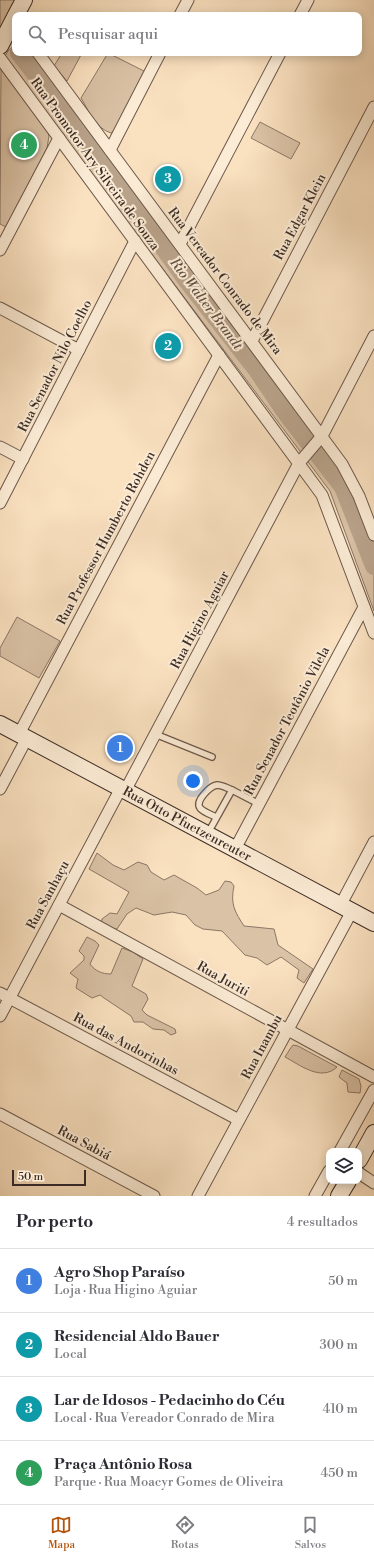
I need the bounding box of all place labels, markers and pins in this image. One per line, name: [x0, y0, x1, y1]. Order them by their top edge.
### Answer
pin: 4: [11, 130, 37, 160]
pin: 3: [155, 164, 181, 194]
pin: 2: [155, 331, 181, 361]
pin: 1: [107, 733, 133, 763]

